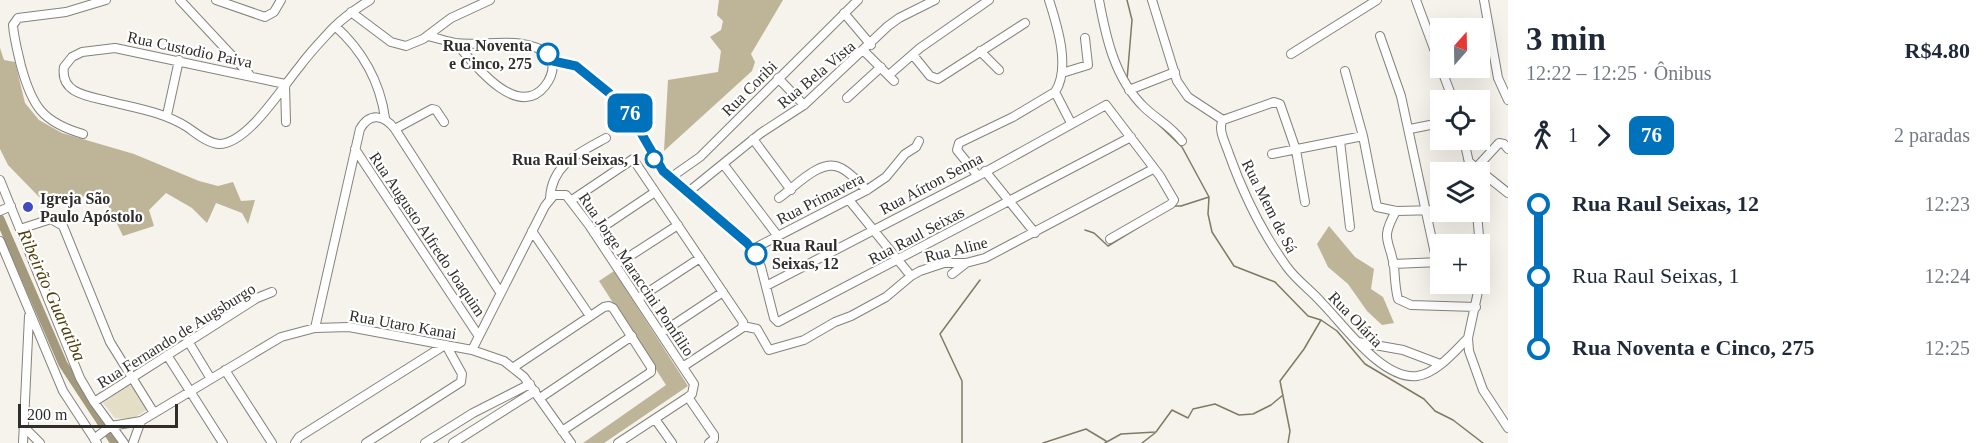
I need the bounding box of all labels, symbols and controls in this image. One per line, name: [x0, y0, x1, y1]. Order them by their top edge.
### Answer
north arrow: [1430, 18, 1490, 78]
map controls: [1430, 18, 1490, 294]
text: 3 min: [1526, 21, 1606, 57]
street label: Rua Custodio Paiva: [126, 28, 254, 71]
place label: Rua Noventa e Cinco, 275: [443, 37, 532, 72]
street label: Rua Bela Vista: [774, 37, 858, 112]
text: R$4.80: [1905, 38, 1970, 63]
marker: Rua Noventa e Cinco, 275: [537, 43, 559, 65]
street label: Rua Coribi: [718, 57, 781, 119]
text: 12:22 – 12:25 · Ônibus: [1526, 62, 1712, 84]
button: locate: [1430, 90, 1490, 150]
line badge: 76: [603, 94, 657, 132]
text: 76: [620, 101, 641, 125]
icon: walk: [1526, 119, 1559, 152]
icon: forward: [1587, 119, 1620, 152]
text: 76: [1641, 123, 1662, 147]
text: 1: [1568, 124, 1578, 146]
text: 2 paradas: [1894, 124, 1970, 146]
street label: Rua Augusto Alfredo Joaquim: [365, 149, 489, 321]
street label: Rua Aírton Senna: [877, 149, 985, 218]
marker: Rua Raul Seixas, 1: [645, 150, 663, 168]
place label: Rua Raul Seixas, 1: [512, 151, 640, 168]
street label: Rua Mem de Sá: [1239, 157, 1300, 256]
button: layers: [1430, 162, 1490, 222]
street label: Rua Primavera: [774, 169, 867, 228]
place label: Igreja São Paulo Apóstolo: [40, 190, 143, 226]
street label: Rua Jorge Maraccini Pomfilio: [575, 190, 698, 360]
text: Rua Raul Seixas, 12: [1572, 191, 1759, 216]
text: 12:23: [1924, 193, 1970, 215]
marker: Igreja São Paulo Apóstolo: [21, 200, 35, 214]
street label: Rua Raul Seixas: [866, 203, 967, 268]
water label: Ribeirão Guaratiba: [13, 225, 90, 364]
street label: Rua Aline: [923, 233, 989, 266]
button: +: [1430, 234, 1490, 294]
place label: Rua Raul Seixas, 12: [772, 237, 839, 272]
marker: Rua Raul Seixas, 12: [745, 243, 767, 265]
text: Rua Raul Seixas, 1: [1572, 263, 1739, 288]
text: 12:24: [1924, 265, 1970, 287]
street label: Rua Fernando de Augsburgo: [94, 280, 259, 392]
street label: Rua Olária: [1325, 288, 1386, 350]
street label: Rua Utaro Kanai: [348, 307, 458, 342]
text: Rua Noventa e Cinco, 275: [1572, 335, 1815, 360]
text: 12:25: [1924, 337, 1970, 359]
scale bar: [18, 401, 178, 428]
text: 200 m: [27, 406, 67, 423]

